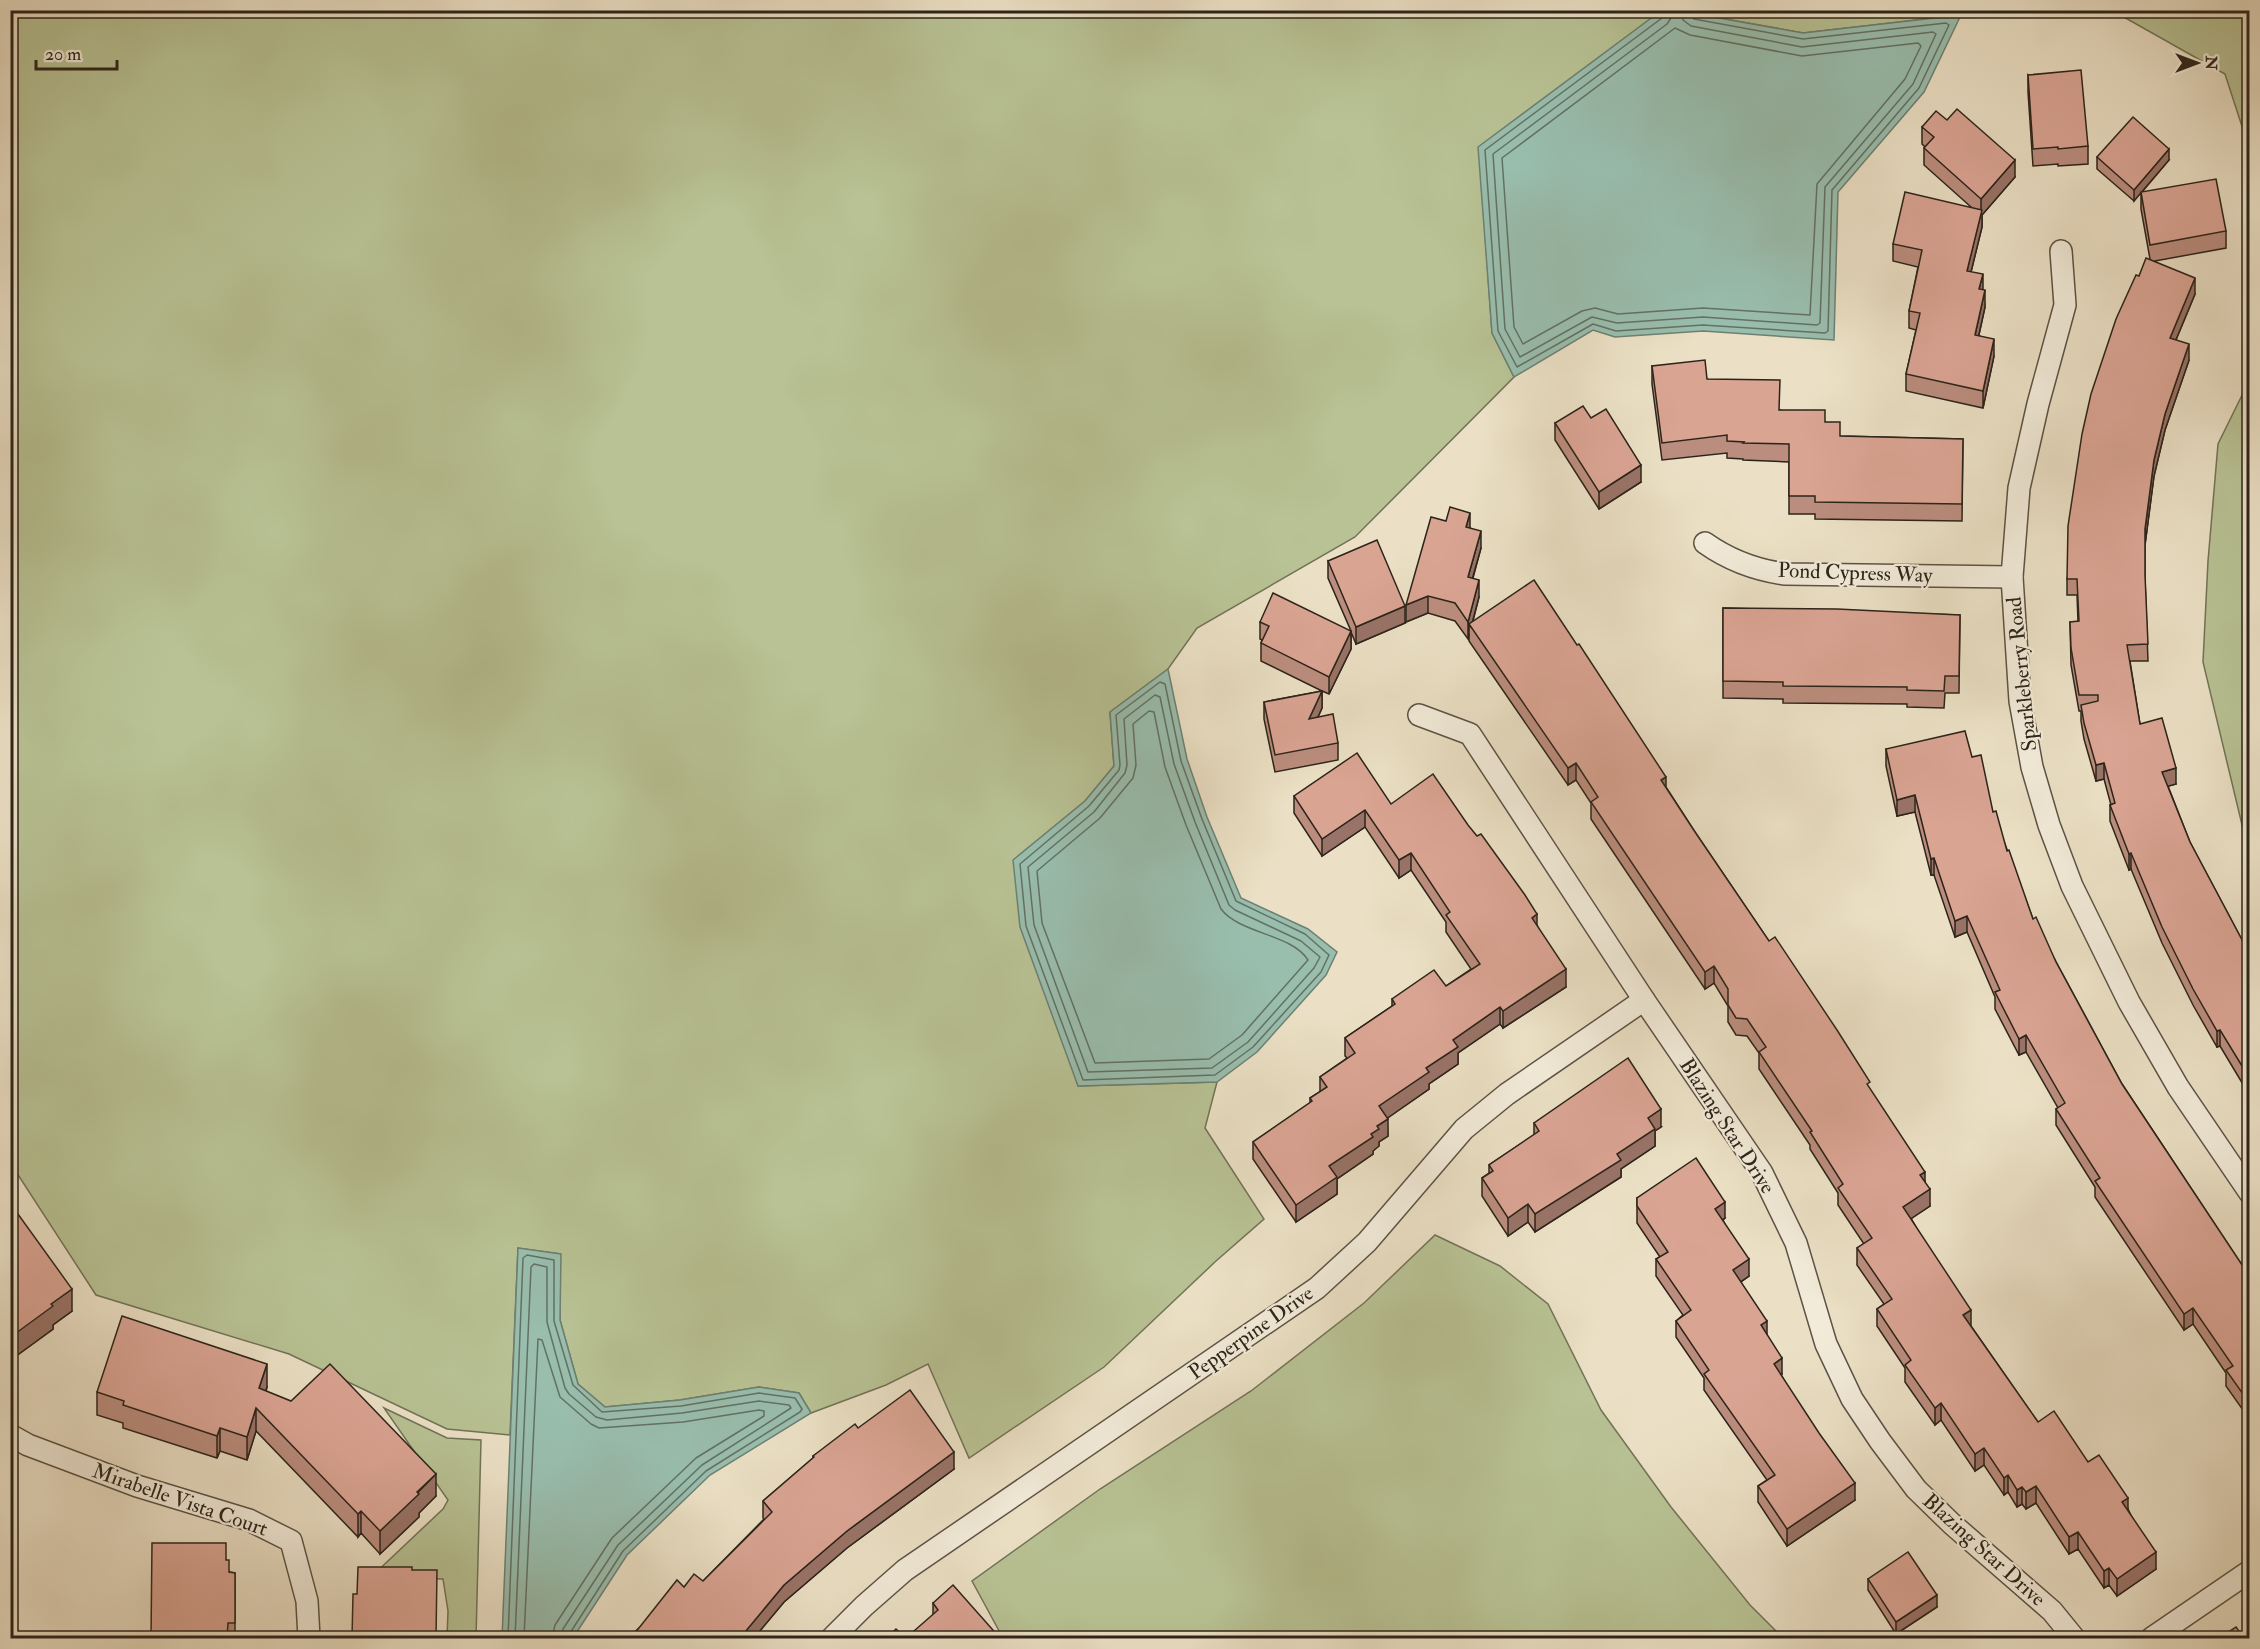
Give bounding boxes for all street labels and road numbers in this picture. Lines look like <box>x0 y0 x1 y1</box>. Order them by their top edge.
street label: Pond Cypress Way <box>1777 557 1934 589</box>
street label: Sparkleberry Road <box>2000 595 2044 753</box>
street label: Blazing Star Drive <box>1673 1053 1781 1199</box>
street label: Pepperpine Drive <box>1183 1280 1319 1386</box>
street label: Mirabelle Vista Court <box>89 1457 271 1543</box>
street label: Blazing Star Drive <box>1917 1488 2051 1613</box>

